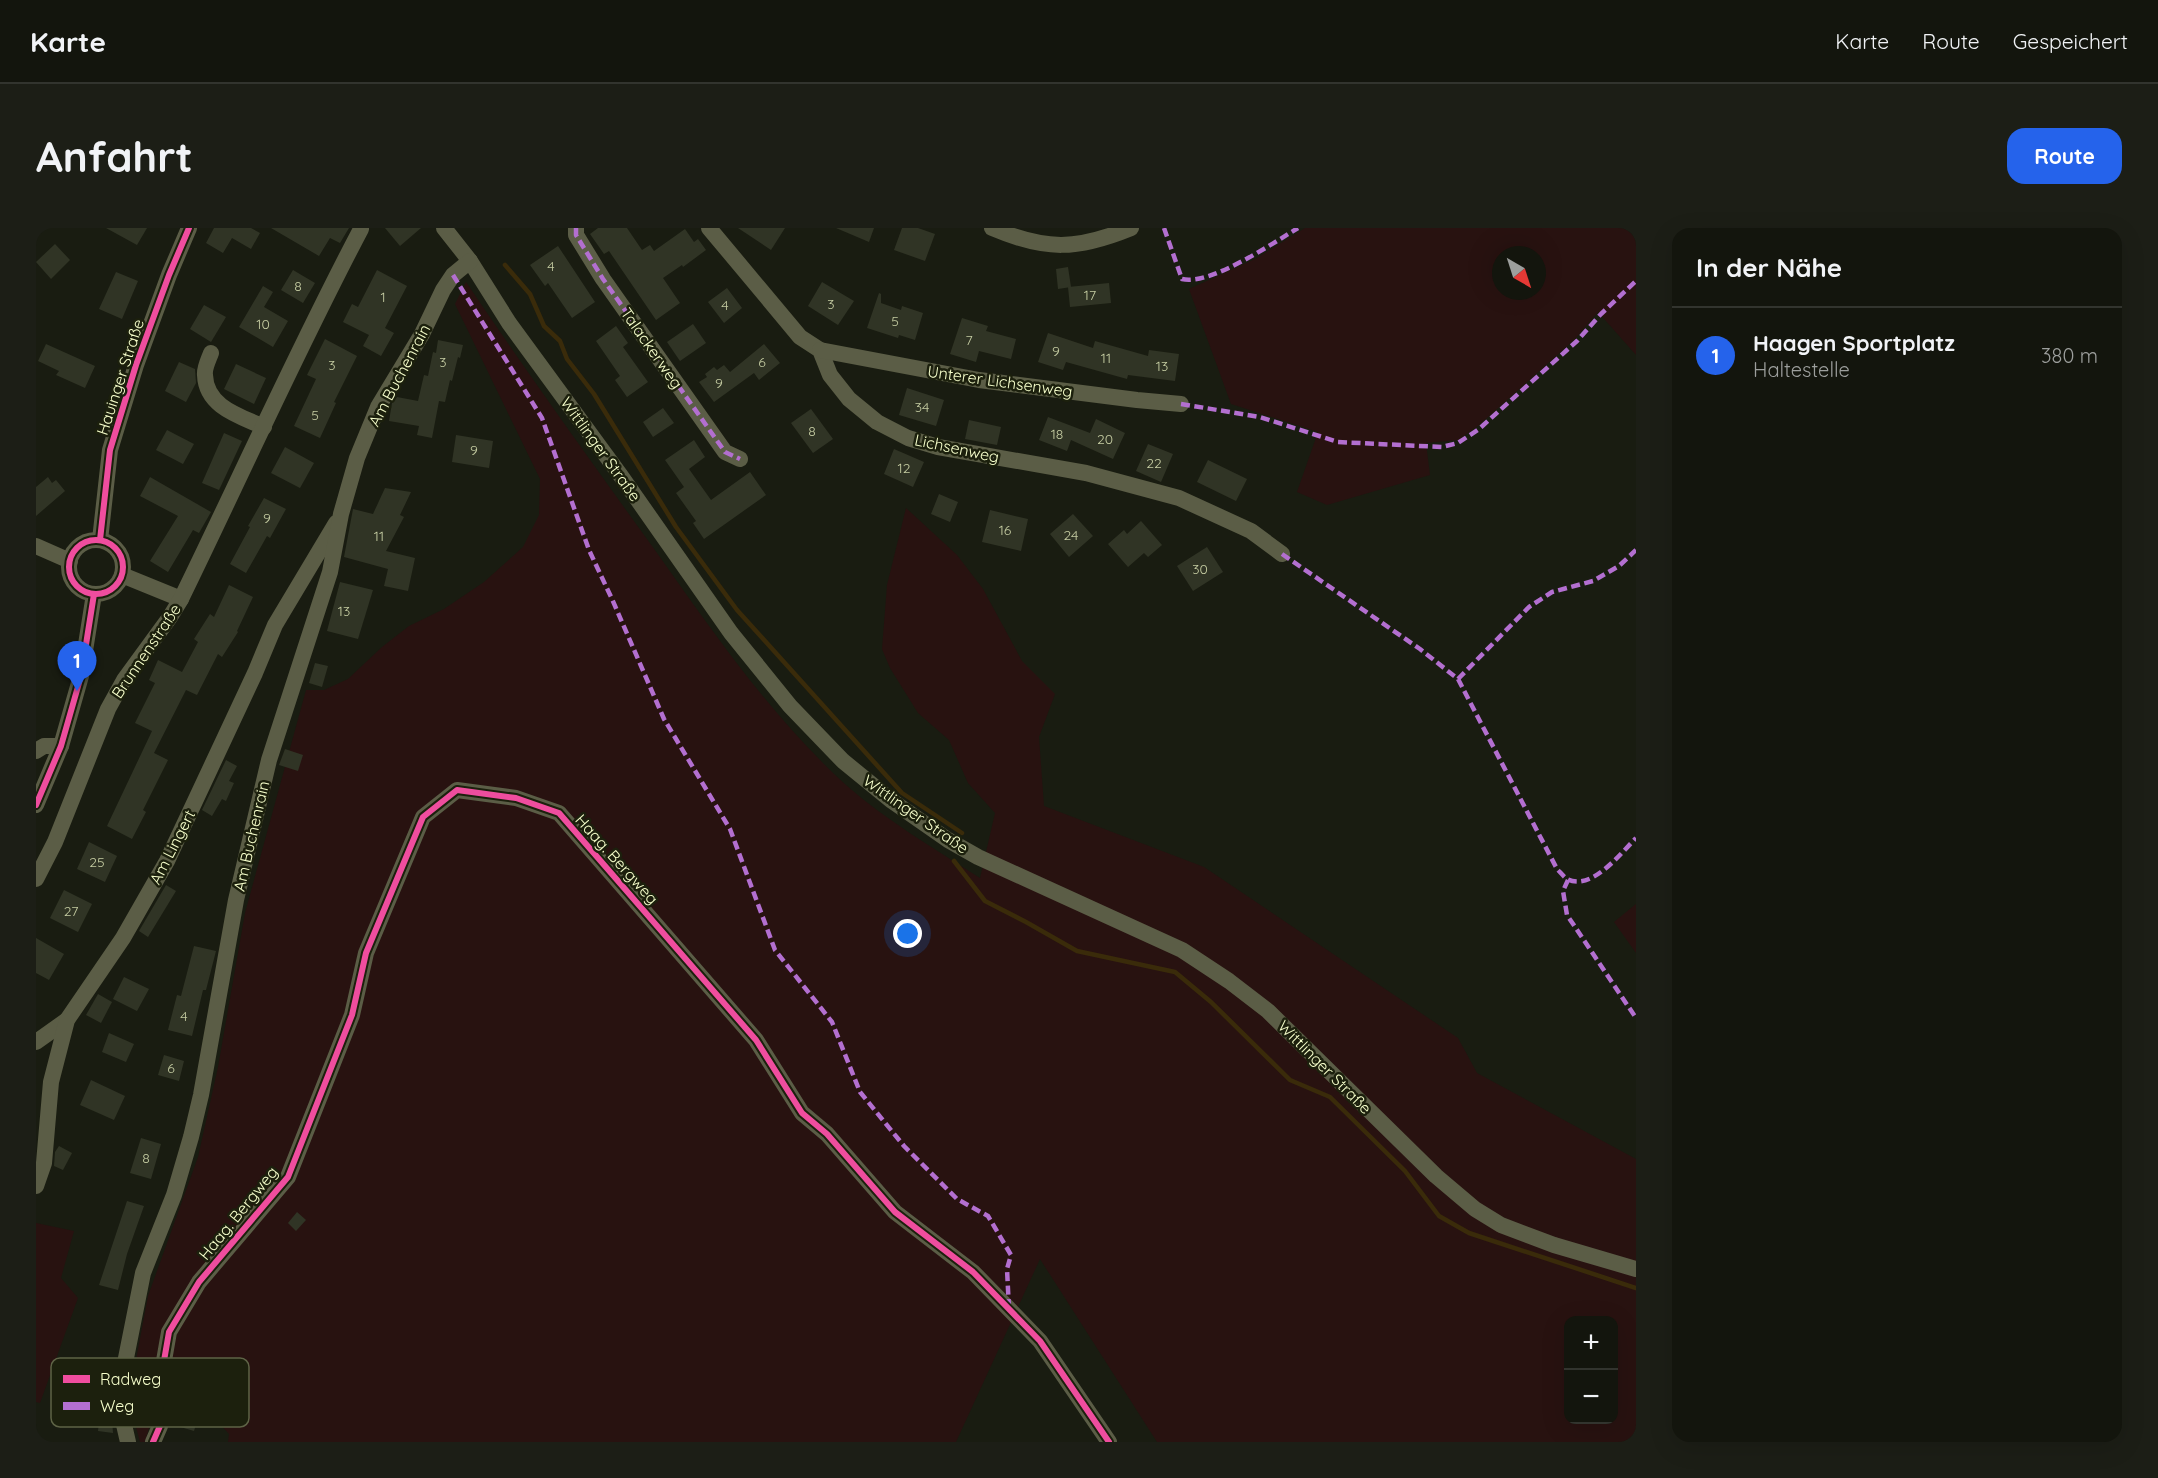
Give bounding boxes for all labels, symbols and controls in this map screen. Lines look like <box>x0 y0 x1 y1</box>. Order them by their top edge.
text: Karte <box>30 24 106 59</box>
text: Karte <box>1835 28 1889 54</box>
text: Route <box>1922 28 1980 54</box>
text: Gespeichert <box>2013 28 2128 54</box>
button: Route <box>2007 128 2122 184</box>
text: Anfahrt <box>36 130 193 183</box>
north arrow <box>1492 246 1546 300</box>
text: In der Nähe <box>1696 251 1842 284</box>
house number: 4 <box>547 257 555 275</box>
house number: 8 <box>294 277 302 295</box>
house number: 17 <box>1084 286 1096 304</box>
house number: 1 <box>380 288 386 306</box>
house number: 3 <box>827 295 835 313</box>
house number: 4 <box>721 296 729 314</box>
street label: Talackerweg <box>617 304 687 392</box>
house number: 5 <box>891 312 899 330</box>
house number: 10 <box>256 315 270 333</box>
street label: Hauinger Straße <box>92 316 148 438</box>
street label: Am Buchenrain <box>364 320 434 430</box>
text: Haagen Sportplatz <box>1753 329 1955 357</box>
house number: 7 <box>965 331 973 349</box>
house number: 9 <box>1052 342 1060 360</box>
text: 1 <box>1712 343 1719 368</box>
text: 380 m <box>2041 343 2098 368</box>
house number: 11 <box>1101 349 1111 367</box>
house number: 3 <box>439 353 447 371</box>
house number: 6 <box>758 353 766 371</box>
house number: 3 <box>328 356 336 374</box>
house number: 13 <box>1156 357 1168 375</box>
text: Haltestelle <box>1753 357 1850 382</box>
street label: Unterer Lichsenweg <box>926 361 1074 401</box>
house number: 9 <box>715 374 723 392</box>
street label: Wittlinger Straße <box>556 393 646 505</box>
house number: 34 <box>915 398 929 416</box>
house number: 5 <box>311 406 319 424</box>
house number: 8 <box>808 422 816 440</box>
house number: 18 <box>1051 425 1063 443</box>
street label: Lichsenweg <box>913 429 1001 467</box>
house number: 20 <box>1097 430 1113 448</box>
house number: 9 <box>470 441 478 459</box>
house number: 22 <box>1146 454 1162 472</box>
house number: 12 <box>898 459 911 477</box>
house number: 9 <box>263 509 271 527</box>
house number: 16 <box>999 521 1012 539</box>
house number: 24 <box>1064 526 1078 544</box>
house number: 11 <box>374 527 384 545</box>
house number: 30 <box>1192 560 1208 578</box>
street label: Brunnenstraße <box>107 600 185 702</box>
house number: 13 <box>338 602 350 620</box>
pin: 1 <box>58 642 96 691</box>
street label: Wittlinger Straße <box>859 770 973 858</box>
street label: Am Buchenrain <box>229 779 273 893</box>
street label: Am Lingert <box>145 806 199 888</box>
street label: Haag. Bergweg <box>571 810 663 908</box>
house number: 25 <box>89 853 105 871</box>
house number: 27 <box>64 902 78 920</box>
your location <box>893 919 922 948</box>
house number: 4 <box>180 1007 188 1025</box>
street label: Wittlinger Straße <box>1274 1016 1376 1118</box>
house number: 6 <box>167 1059 175 1077</box>
house number: 8 <box>142 1149 150 1167</box>
street label: Haag. Bergweg <box>194 1162 282 1264</box>
map controls <box>1564 1316 1618 1424</box>
button: + <box>1564 1316 1618 1370</box>
legend <box>51 1358 249 1427</box>
text: Radweg <box>100 1369 161 1389</box>
button: − <box>1564 1370 1618 1424</box>
text: Weg <box>100 1396 134 1416</box>

